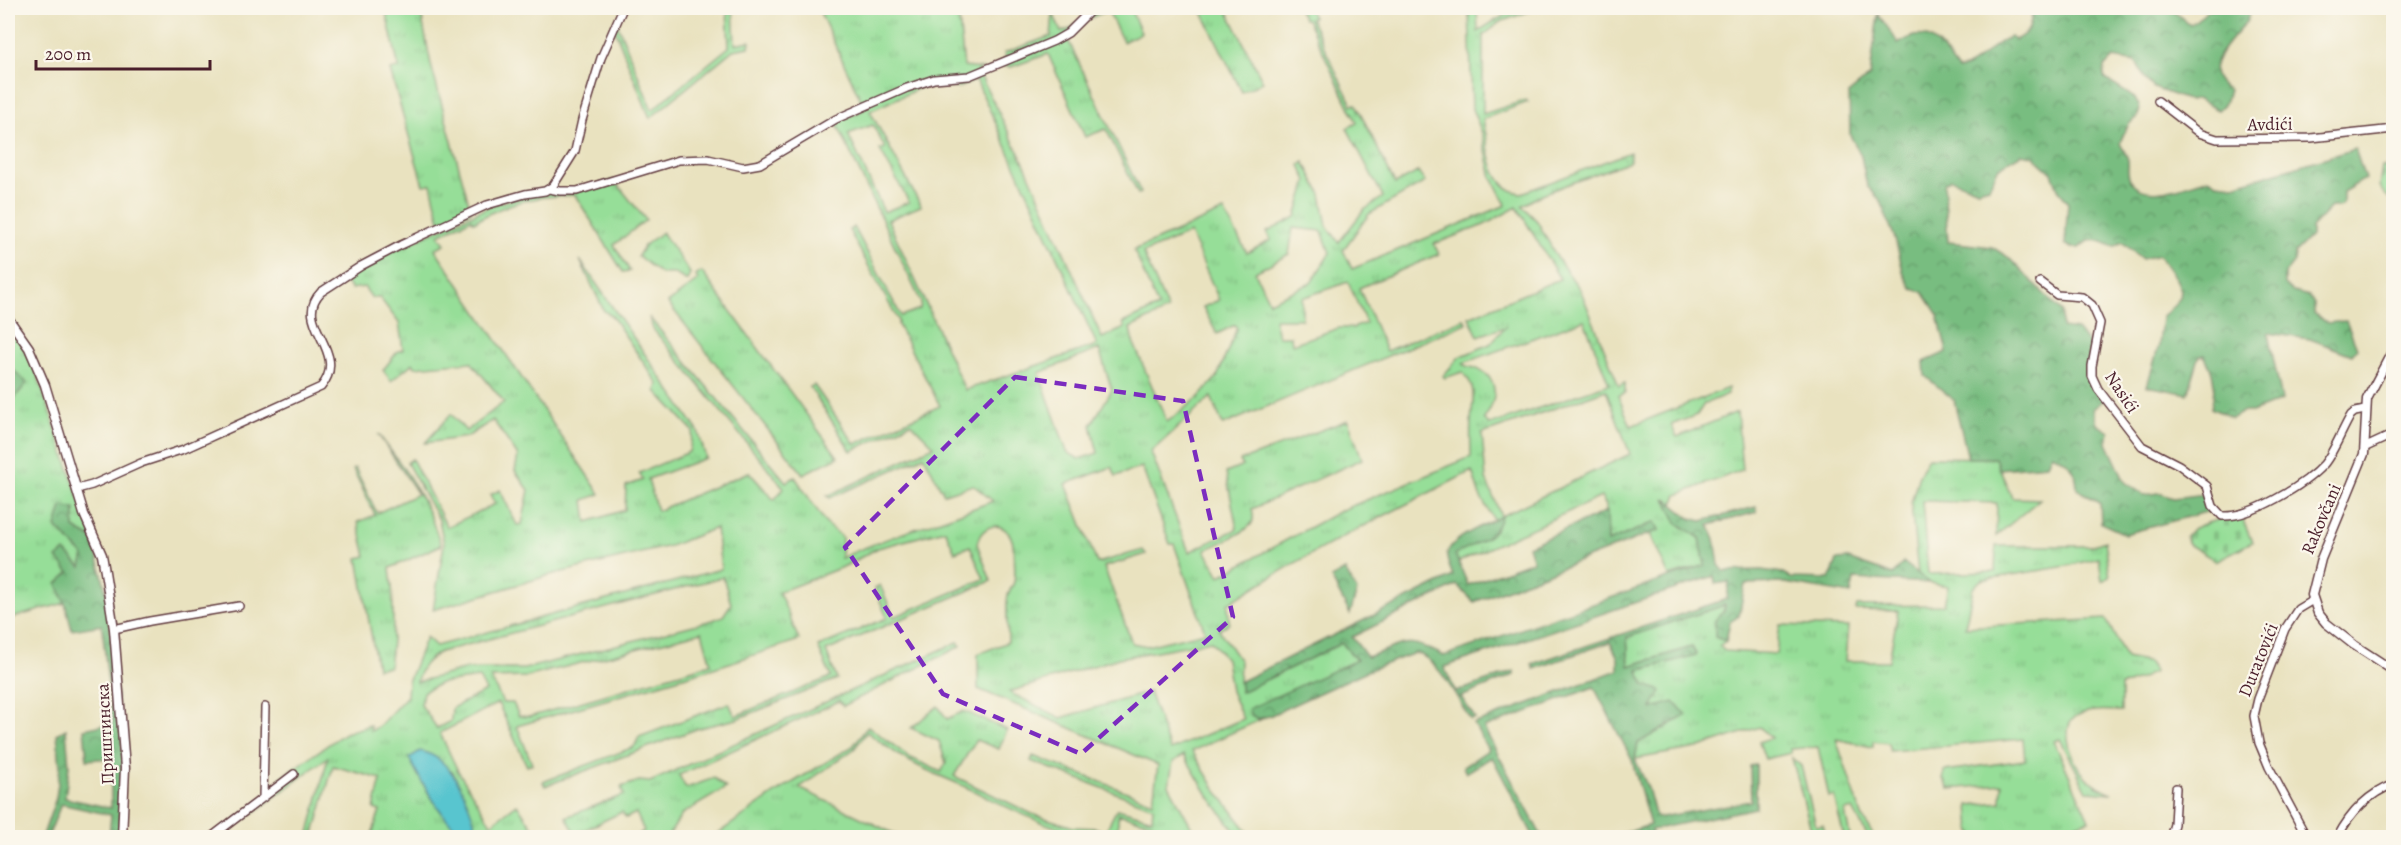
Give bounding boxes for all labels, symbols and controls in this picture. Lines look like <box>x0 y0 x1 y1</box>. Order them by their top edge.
scale bar <box>36 33 210 71</box>
text: 200 m <box>45 42 91 66</box>
street label: Avdići <box>2246 112 2293 136</box>
street label: Nasići <box>2099 366 2145 418</box>
street label: Rakovčani <box>2295 480 2347 558</box>
street label: Duratovići <box>2232 619 2284 701</box>
street label: Приштинска <box>90 682 120 785</box>

